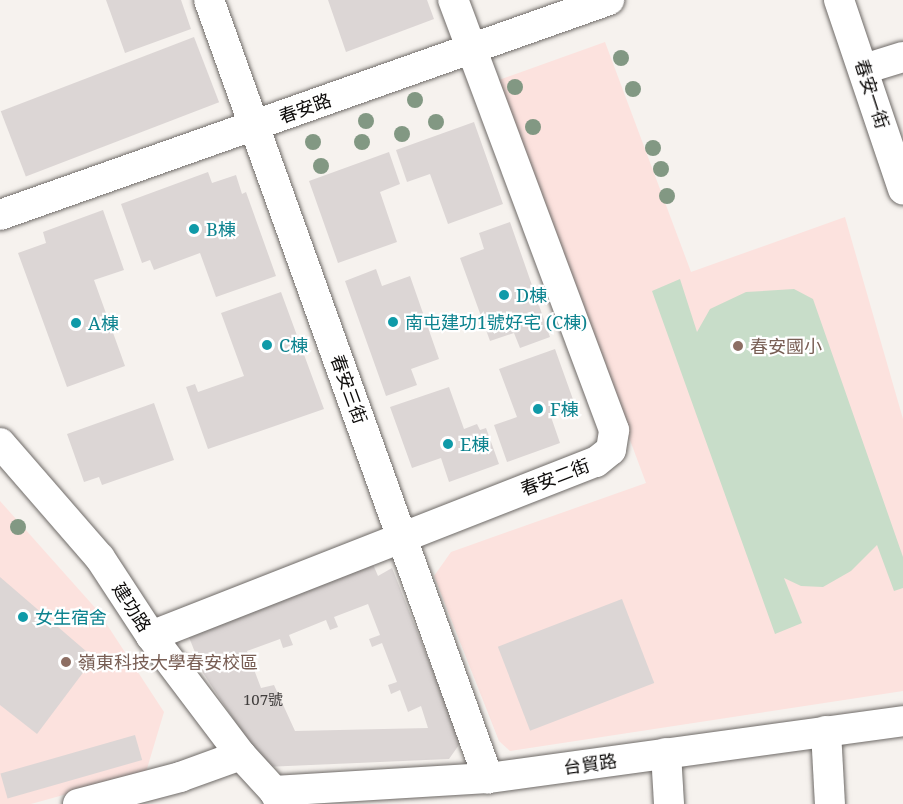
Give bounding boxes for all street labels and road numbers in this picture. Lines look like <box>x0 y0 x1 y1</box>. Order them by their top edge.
street label: 春安一街 <box>851 56 893 132</box>
street label: 春安路 <box>276 89 334 127</box>
street label: 春安三街 <box>327 351 371 427</box>
street label: 春安二街 <box>518 454 592 500</box>
street label: 建功路 <box>108 578 156 636</box>
street label: 台貿路 <box>562 750 618 778</box>

